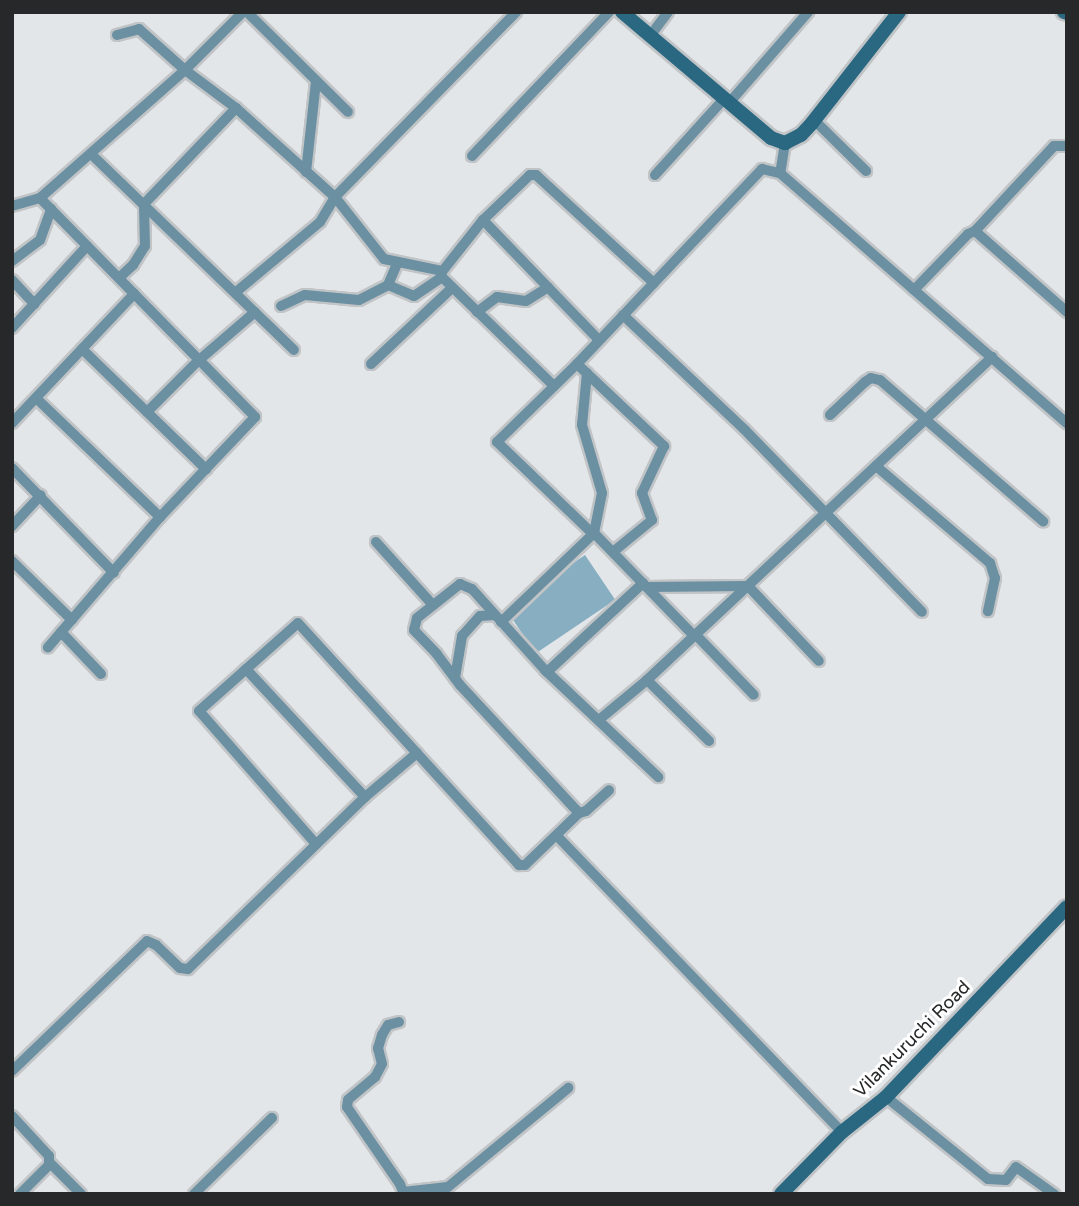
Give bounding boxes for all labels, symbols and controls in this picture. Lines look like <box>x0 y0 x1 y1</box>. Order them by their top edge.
street label: Vilankuruchi Road <box>849 976 975 1102</box>

